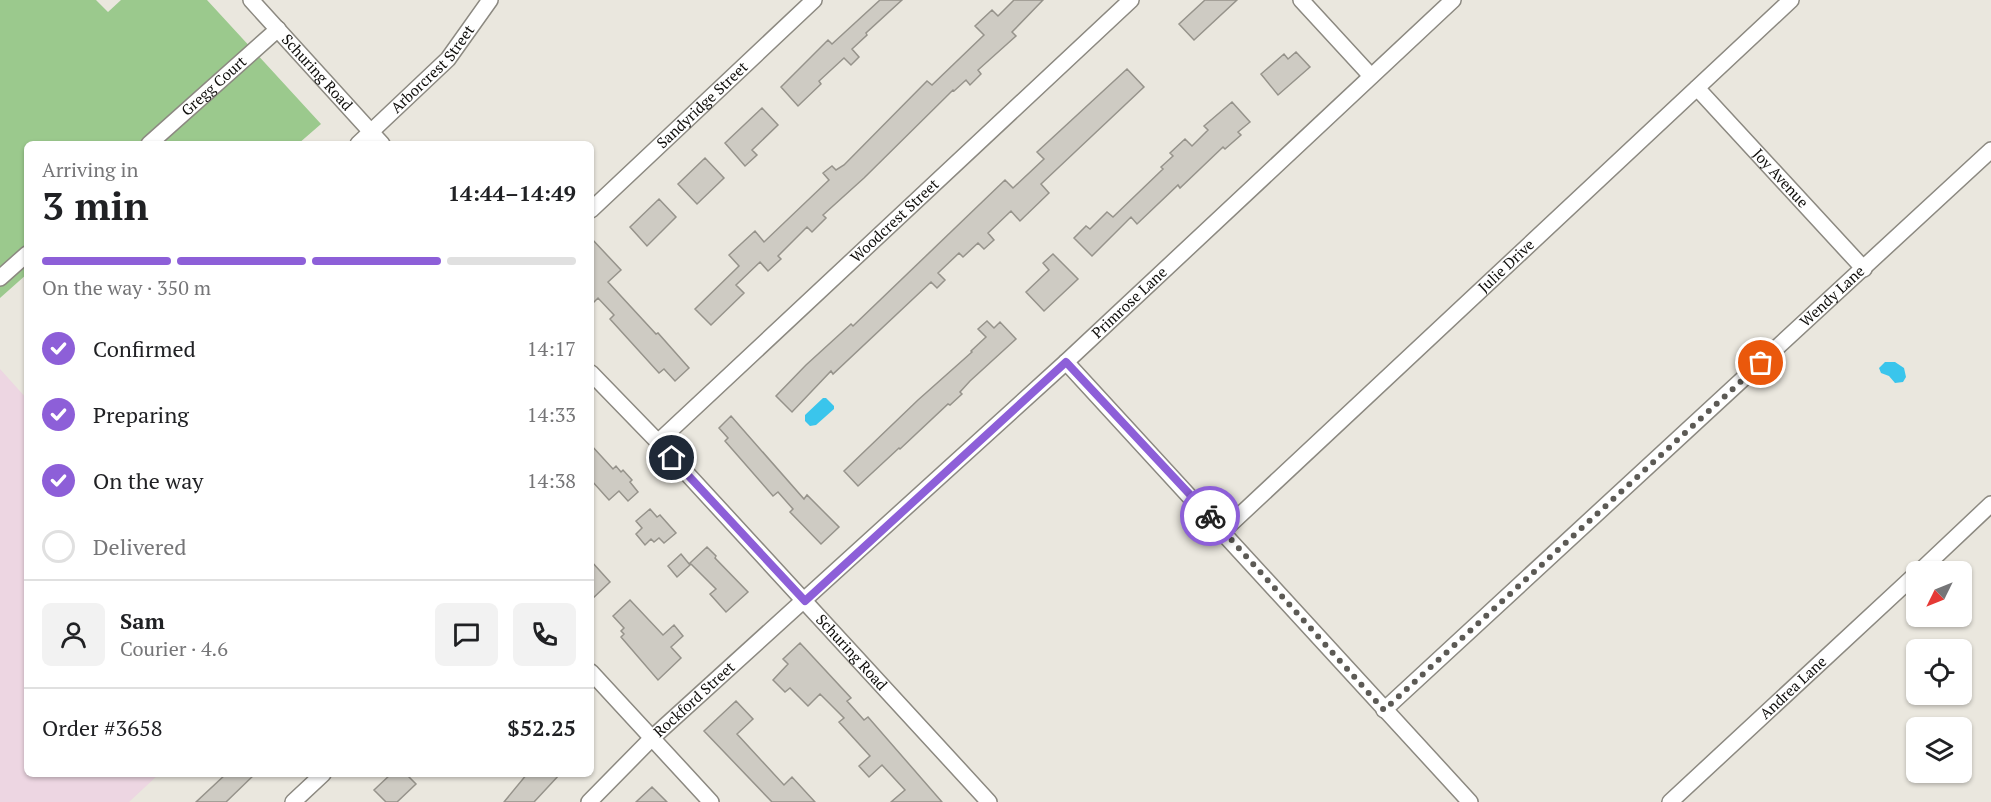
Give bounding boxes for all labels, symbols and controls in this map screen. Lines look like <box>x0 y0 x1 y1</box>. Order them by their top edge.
street label: Arborcrest Street <box>386 20 478 117</box>
street label: Schuring Road <box>278 29 358 114</box>
street label: Gregg Court <box>177 51 250 120</box>
street label: Sandyridge Street <box>652 56 752 152</box>
street label: Joy Avenue <box>1749 144 1813 211</box>
text: Arriving in <box>42 156 138 183</box>
street label: Woodcrest Street <box>846 174 943 266</box>
text: 14:44–14:49 <box>448 178 576 207</box>
text: 3 min <box>42 179 149 231</box>
street label: Julie Drive <box>1473 234 1538 296</box>
street label: Wendy Lane <box>1795 261 1868 331</box>
street label: Primrose Lane <box>1087 262 1171 342</box>
text: On the way · 350 m <box>42 274 211 301</box>
icon: check <box>42 332 75 365</box>
text: Confirmed <box>93 334 196 363</box>
text: 14:17 <box>527 335 576 362</box>
pin <box>1735 337 1786 388</box>
icon: bag <box>1744 346 1777 379</box>
icon: check <box>42 398 75 431</box>
text: Preparing <box>93 400 189 429</box>
text: 14:33 <box>527 401 576 428</box>
pin <box>646 432 697 483</box>
icon: home <box>655 441 688 474</box>
icon: check <box>42 464 75 497</box>
text: On the way <box>93 466 203 495</box>
text: 14:38 <box>527 467 576 494</box>
courier <box>1180 486 1240 546</box>
icon: bike <box>1194 500 1227 533</box>
text: Delivered <box>93 532 186 561</box>
north arrow <box>1906 561 1972 627</box>
map controls <box>1906 561 1972 783</box>
button: person <box>42 603 105 666</box>
button: chat <box>435 603 498 666</box>
button: phone <box>513 603 576 666</box>
text: Sam <box>120 606 165 635</box>
street label: Schuring Road <box>812 609 892 694</box>
text: Courier · 4.6 <box>120 635 228 662</box>
button: locate <box>1906 639 1972 705</box>
street label: Andrea Lane <box>1755 651 1830 723</box>
street label: Rockford Street <box>649 656 739 741</box>
text: Order #3658 <box>42 713 162 742</box>
text: $52.25 <box>507 713 576 742</box>
button: layers <box>1906 717 1972 783</box>

